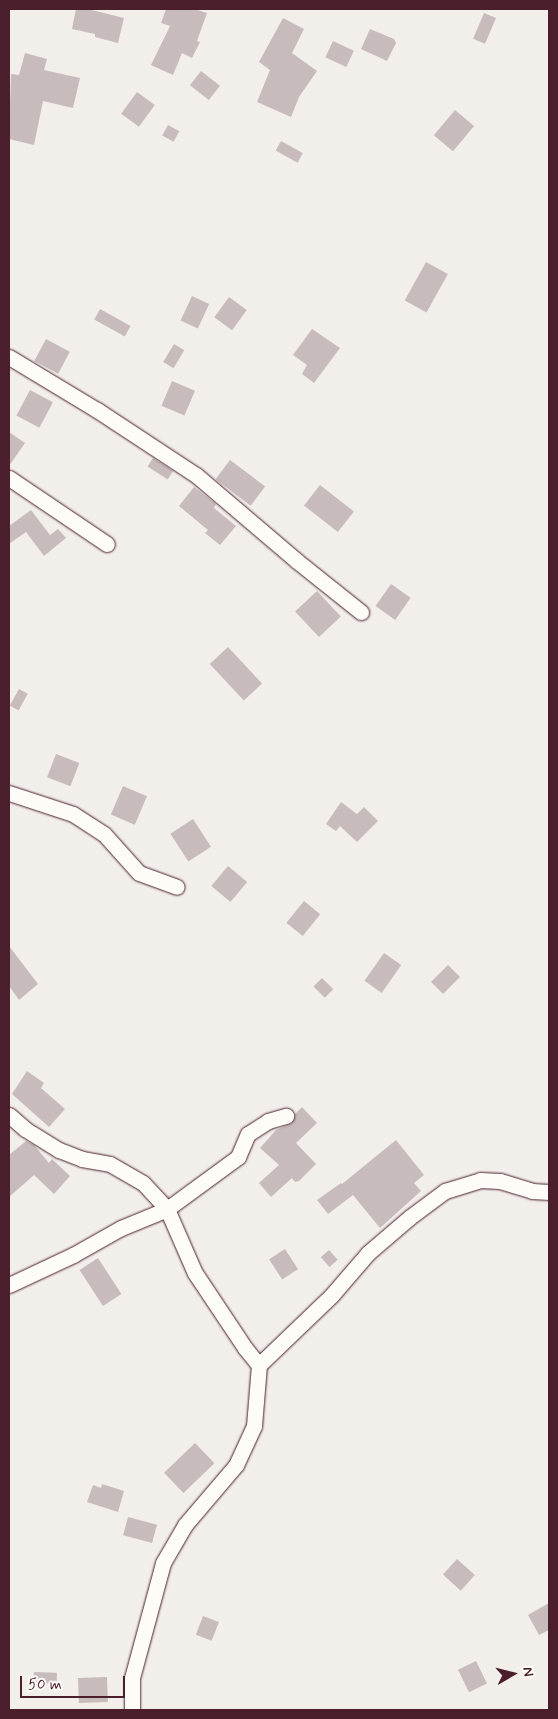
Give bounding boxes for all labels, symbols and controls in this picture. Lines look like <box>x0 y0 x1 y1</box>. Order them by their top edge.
north arrow <box>488 1649 538 1699</box>
scale bar <box>22 1666 128 1698</box>
text: N <box>518 1666 537 1678</box>
text: 50 m <box>28 1675 62 1695</box>

